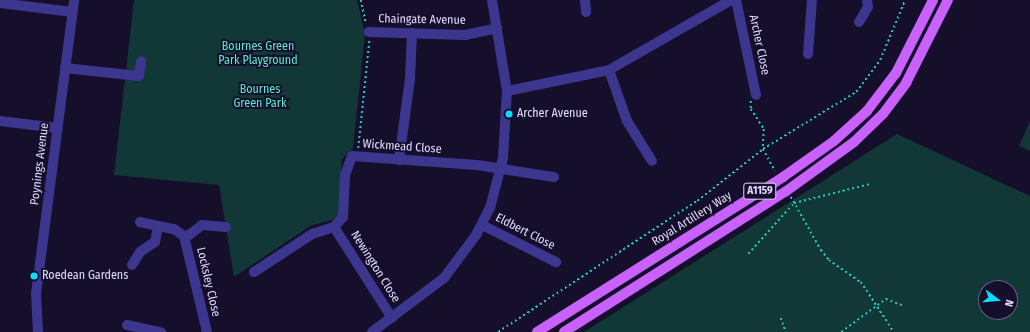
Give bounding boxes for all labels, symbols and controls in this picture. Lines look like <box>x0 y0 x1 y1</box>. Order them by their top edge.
street label: Chaingate Avenue <box>378 12 466 28</box>
street label: Archer Close <box>746 14 772 76</box>
park label: Bournes Green Park Playground <box>218 40 298 68</box>
park label: Bournes Green Park <box>233 83 287 111</box>
place label: Archer Avenue <box>517 107 588 121</box>
marker: Archer Avenue <box>504 109 514 119</box>
street label: Poynings Avenue <box>28 122 52 206</box>
street label: Wickmead Close <box>362 137 442 157</box>
road number: A1159 <box>743 182 777 200</box>
street label: Royal Artillery Way <box>649 189 735 249</box>
street label: Eldbert Close <box>493 211 557 253</box>
street label: Newington Close <box>347 229 403 305</box>
street label: Locksley Close <box>193 246 223 318</box>
place label: Roedean Gardens <box>42 269 128 283</box>
marker: Roedean Gardens <box>29 271 39 281</box>
north arrow <box>978 280 1018 320</box>
text: N <box>1002 298 1016 308</box>

